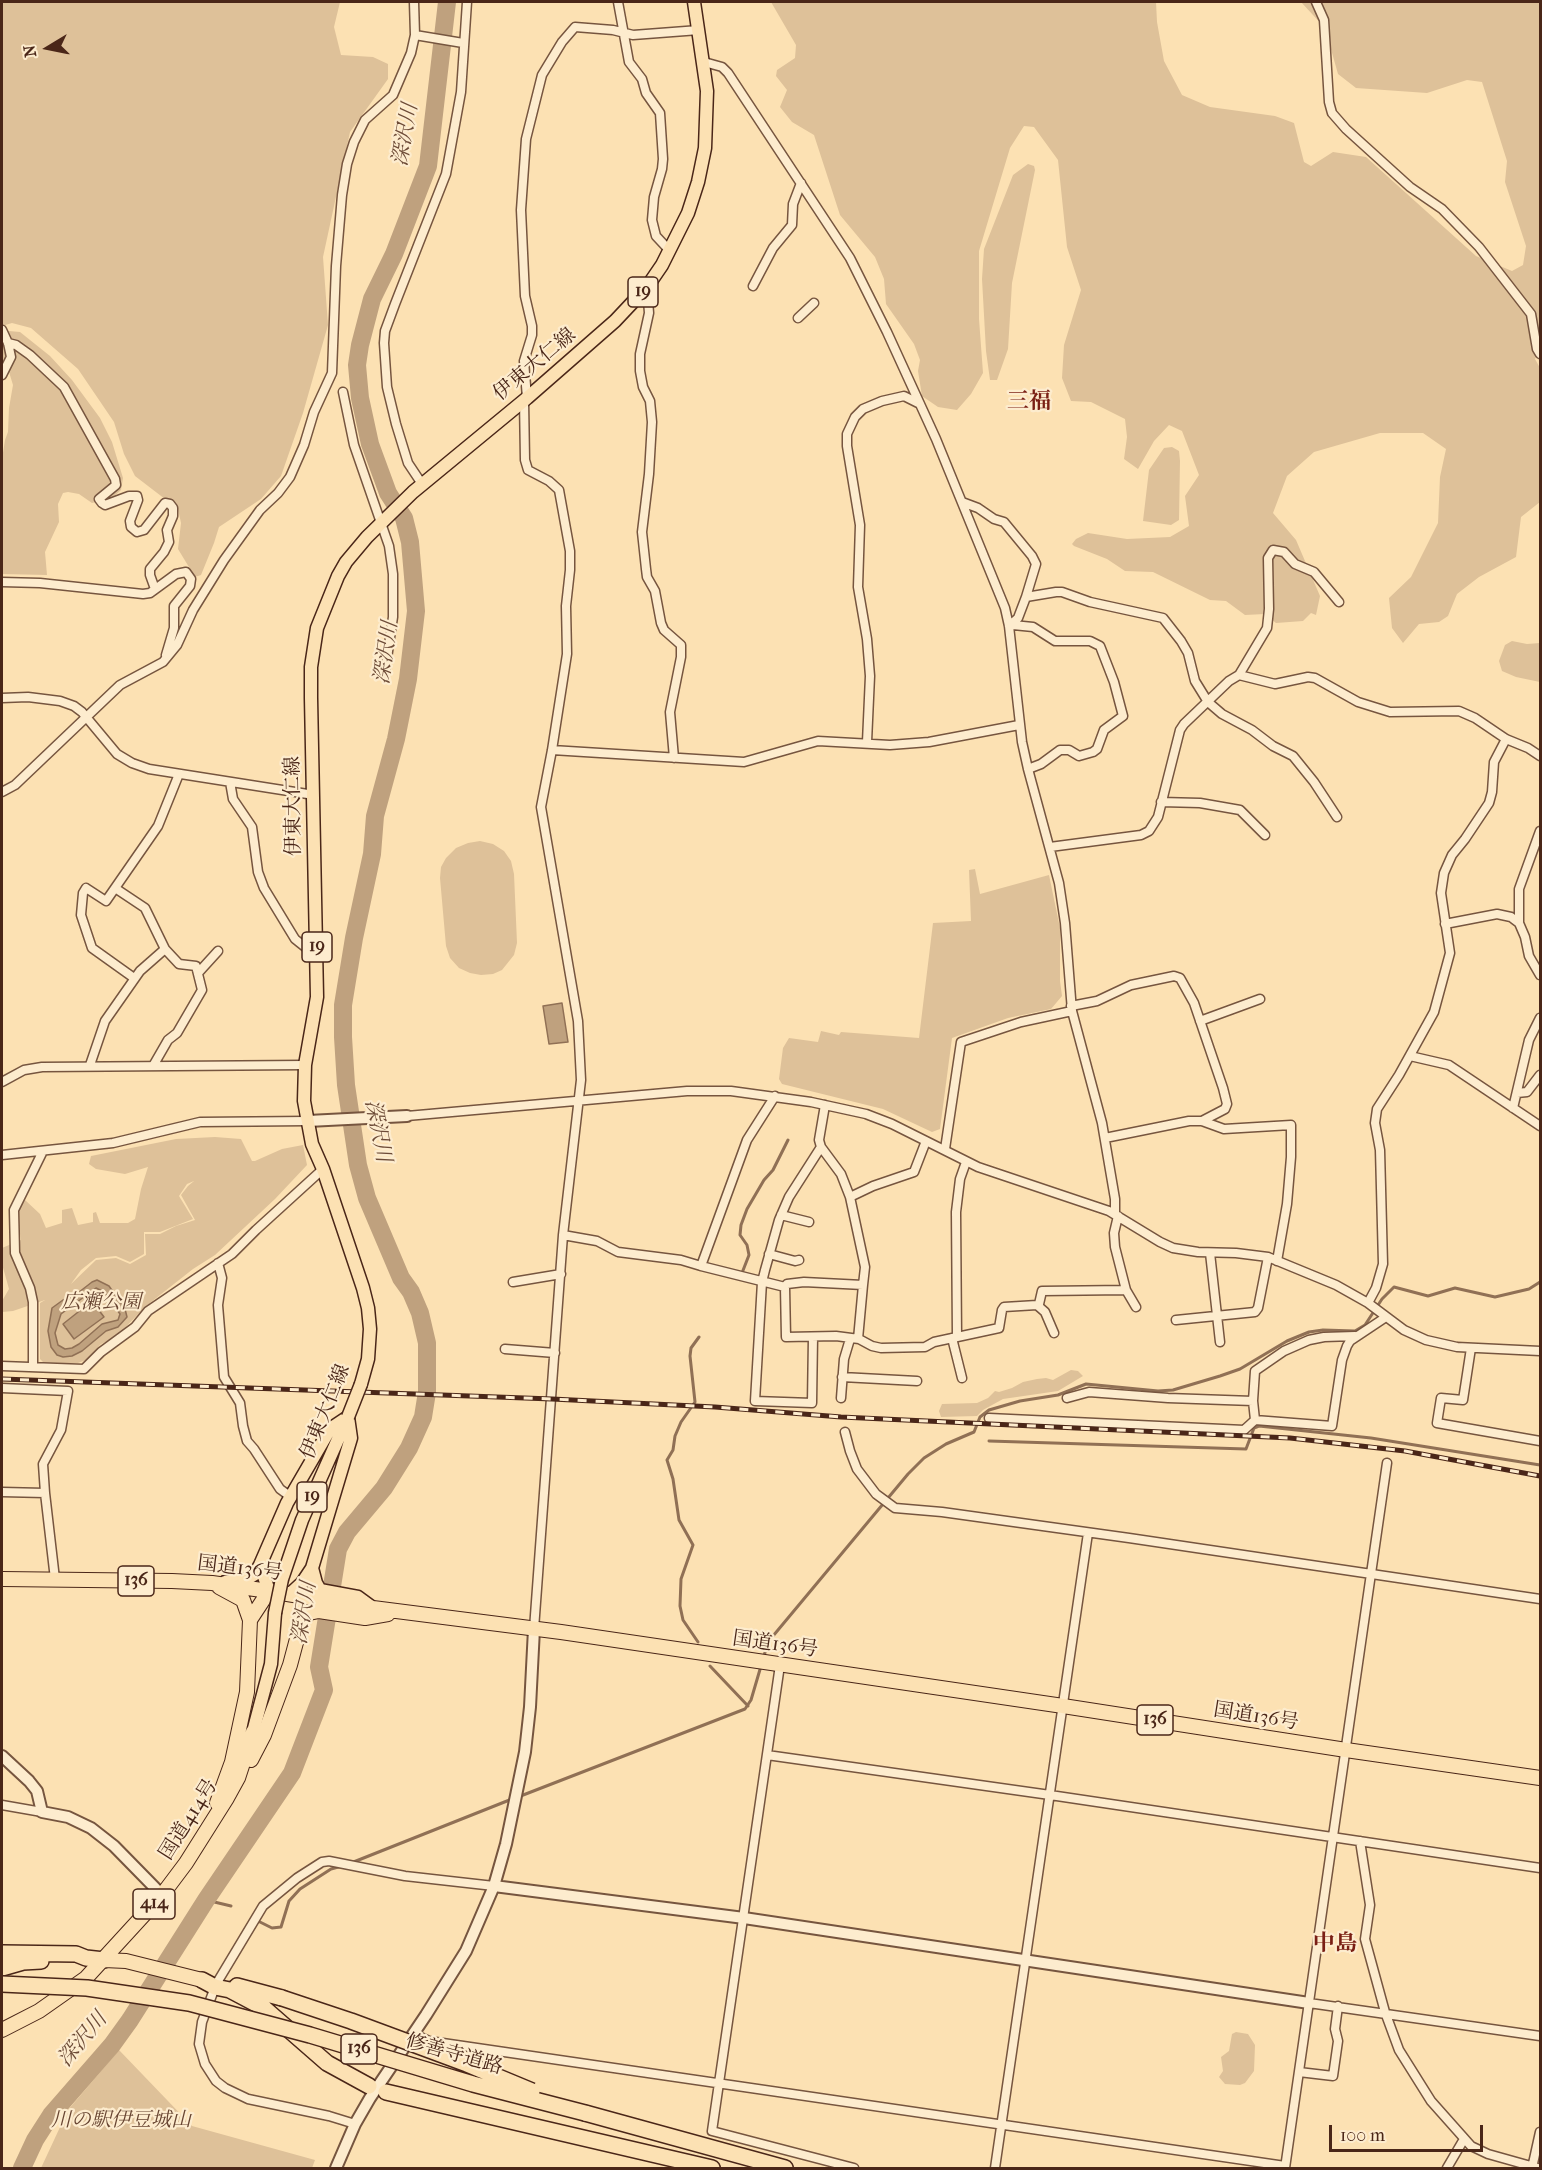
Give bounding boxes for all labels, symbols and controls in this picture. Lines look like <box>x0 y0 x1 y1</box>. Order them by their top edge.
north arrow <box>18 18 78 78</box>
text: N <box>19 44 40 59</box>
water label: 深沢川 <box>388 102 424 168</box>
road number: 19 <box>628 277 658 307</box>
street label: 伊東大仁線 <box>489 324 581 406</box>
district label: 三福 <box>1007 390 1051 416</box>
water label: 深沢川 <box>370 620 404 686</box>
street label: 伊東大仁線 <box>281 756 307 856</box>
road number: 19 <box>302 932 332 962</box>
water label: 深沢川 <box>359 1098 395 1164</box>
park label: 広瀬公園 <box>61 1291 141 1315</box>
street label: 伊東大仁線 <box>296 1361 356 1463</box>
road number: 19 <box>297 1482 327 1512</box>
street label: 国道136号 <box>196 1552 284 1586</box>
road number: 136 <box>118 1566 154 1596</box>
water label: 深沢川 <box>288 1580 322 1646</box>
street label: 国道136号 <box>731 1627 819 1663</box>
street label: 国道136号 <box>1212 1698 1300 1736</box>
road number: 136 <box>1137 1705 1173 1735</box>
street label: 国道414号 <box>155 1775 223 1865</box>
road number: 414 <box>133 1889 175 1919</box>
district label: 中島 <box>1313 1932 1357 1958</box>
water label: 深沢川 <box>53 2008 113 2072</box>
street label: 修善寺道路 <box>403 2030 505 2080</box>
road number: 136 <box>341 2034 377 2064</box>
park label: 川の駅伊豆城山 <box>51 2109 191 2133</box>
scale bar <box>1332 2113 1486 2151</box>
text: 100 m <box>1340 2125 1385 2146</box>

